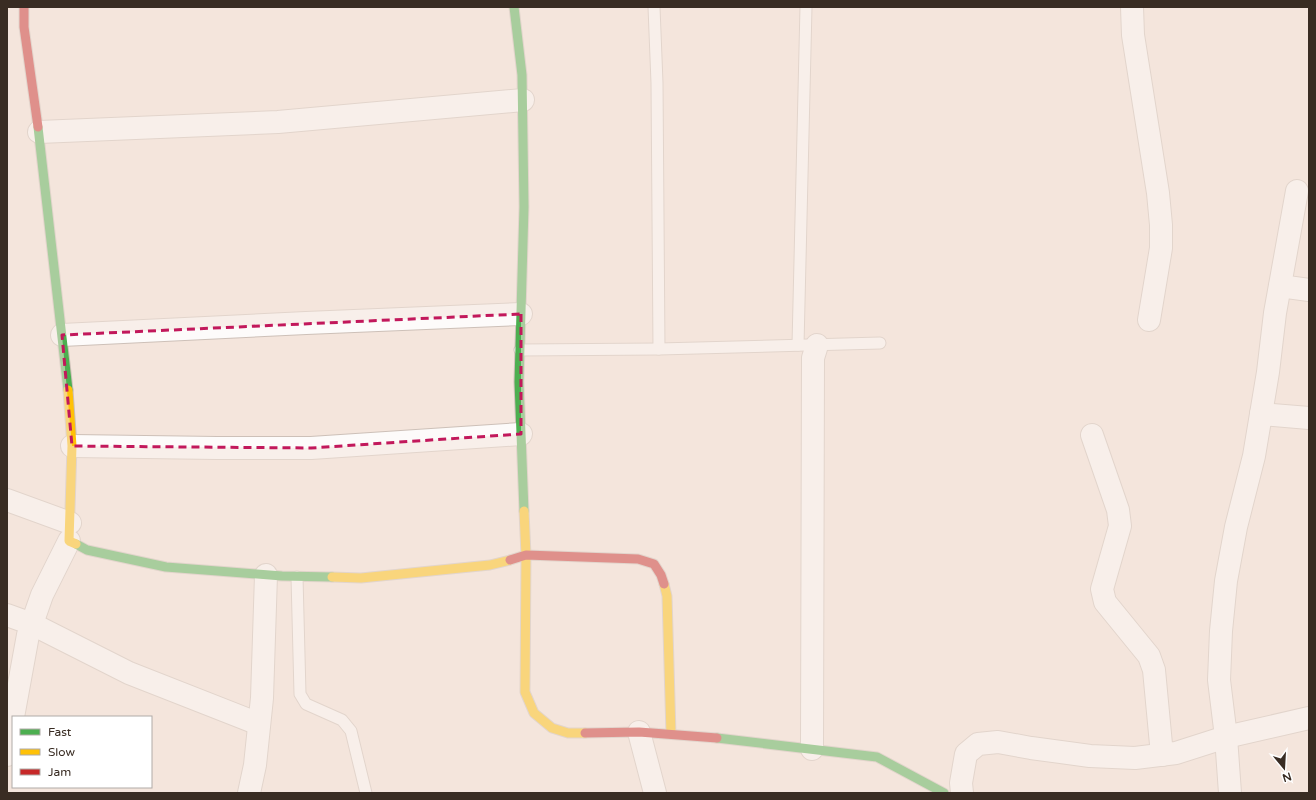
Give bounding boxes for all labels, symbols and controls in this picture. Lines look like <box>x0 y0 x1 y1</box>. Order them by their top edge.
legend <box>12 716 152 788</box>
text: Fast <box>48 725 72 739</box>
text: Slow <box>48 745 75 759</box>
north arrow <box>1264 748 1304 788</box>
text: Jam <box>48 765 71 779</box>
text: N <box>1281 769 1293 785</box>

